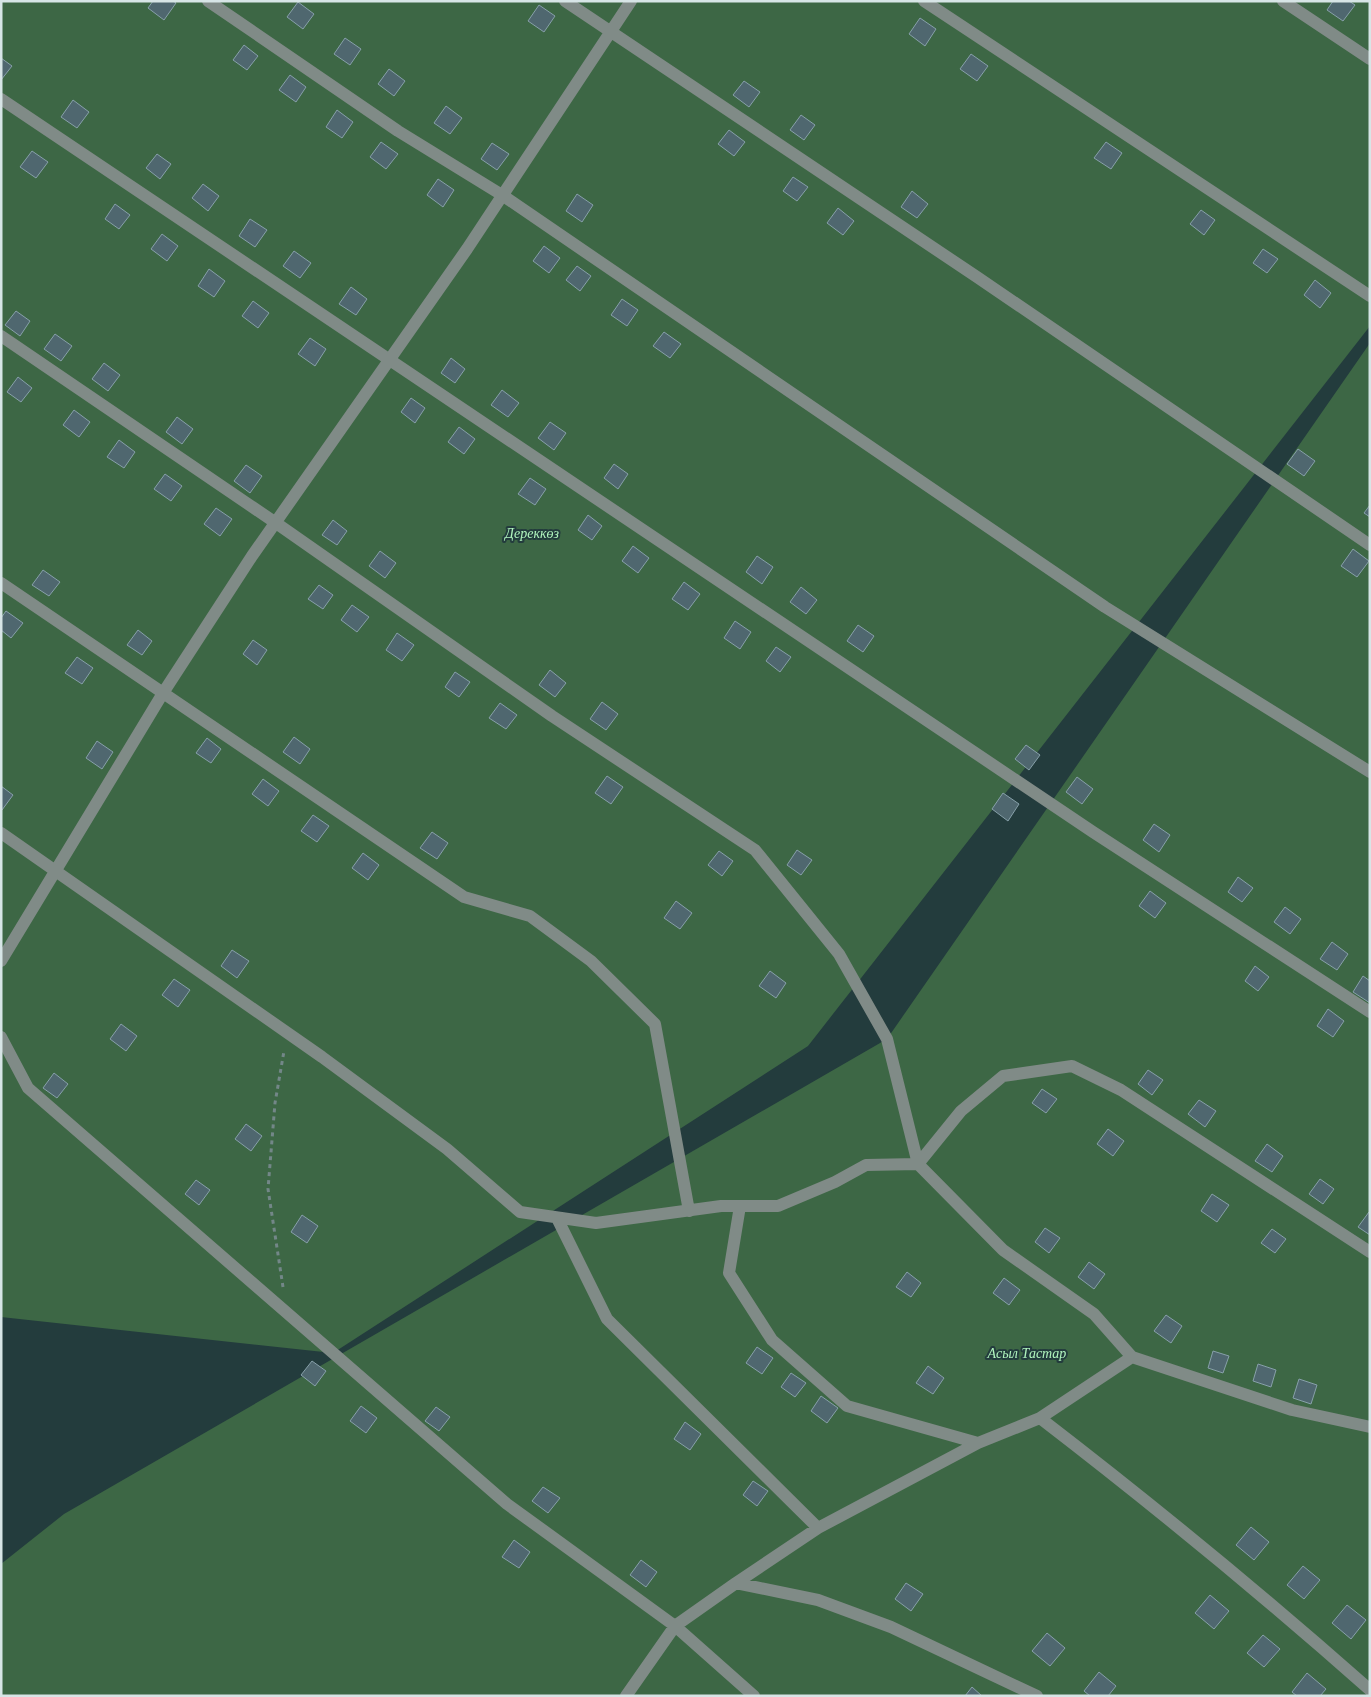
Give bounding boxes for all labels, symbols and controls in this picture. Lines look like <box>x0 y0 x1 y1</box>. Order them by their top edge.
park label: Дереккөз <box>503 524 559 542</box>
park label: Асыл Тастар <box>987 1344 1066 1362</box>

